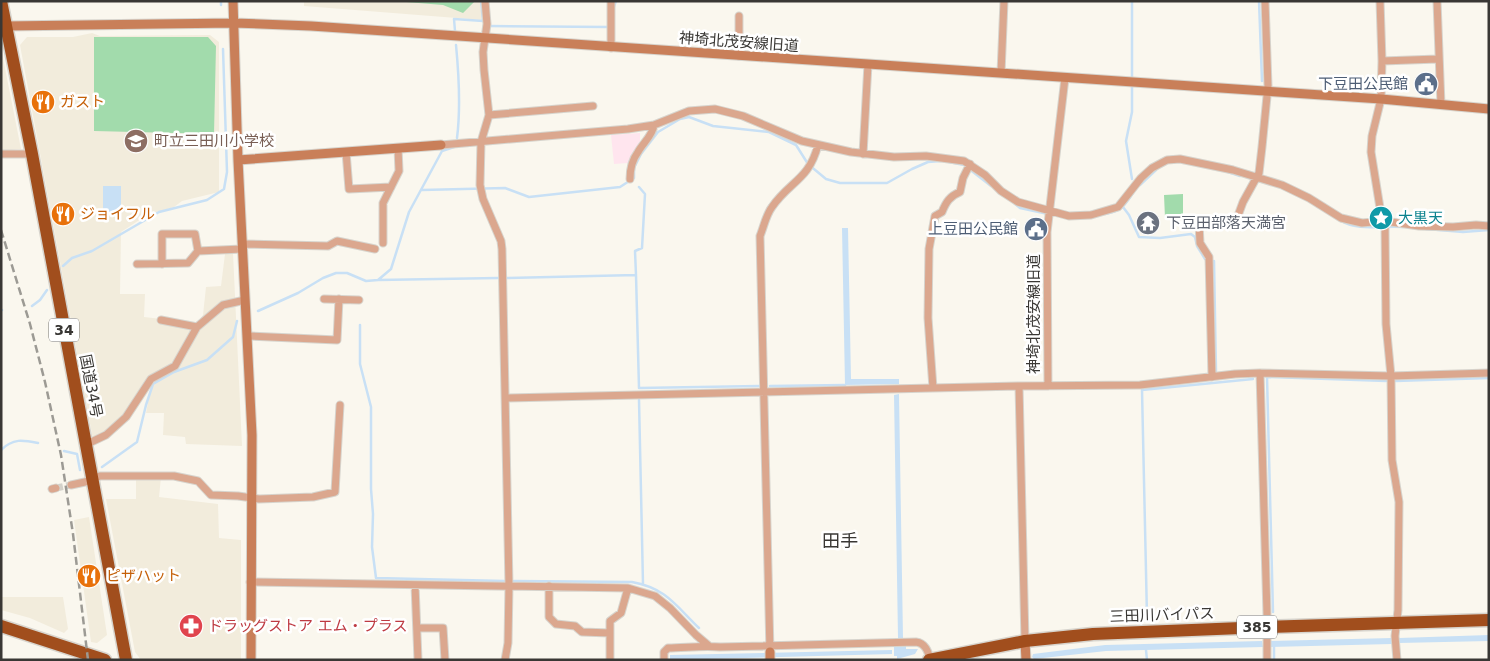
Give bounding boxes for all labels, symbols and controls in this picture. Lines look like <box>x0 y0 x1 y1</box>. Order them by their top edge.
street label: 神埼北茂安線旧道 <box>679 29 799 55</box>
public building icon: 下豆田公民館 <box>1413 71 1439 97</box>
place label: 下豆田公民館 <box>1318 75 1408 93</box>
restaurant icon: ガスト <box>30 89 56 115</box>
place label: ガスト <box>60 93 105 111</box>
school or university icon: 町立三田川小学校 <box>123 128 149 154</box>
place label: 町立三田川小学校 <box>154 132 274 150</box>
restaurant icon: ジョイフル <box>50 201 76 227</box>
place label: ジョイフル <box>80 205 155 223</box>
place icon: 大黒天 <box>1368 205 1394 231</box>
place label: 大黒天 <box>1398 209 1443 227</box>
temple icon: 下豆田部落天満宮 <box>1135 210 1161 236</box>
place label: 下豆田部落天満宮 <box>1166 214 1286 232</box>
public building icon: 上豆田公民館 <box>1023 216 1049 242</box>
place label: 上豆田公民館 <box>928 220 1018 238</box>
street label: 神埼北茂安線旧道 <box>1025 254 1043 374</box>
road number: 34 <box>49 318 79 342</box>
street label: 国道34号 <box>76 353 106 419</box>
district label: 田手 <box>822 530 858 551</box>
restaurant icon: ピザハット <box>76 563 102 589</box>
place label: ピザハット <box>106 567 181 585</box>
street label: 三田川バイパス <box>1109 604 1215 626</box>
pharmacy icon: ドラッグストア エム・プラス <box>178 613 204 639</box>
road number: 385 <box>1237 616 1277 638</box>
place label: ドラッグストア エム・プラス <box>208 617 407 635</box>

